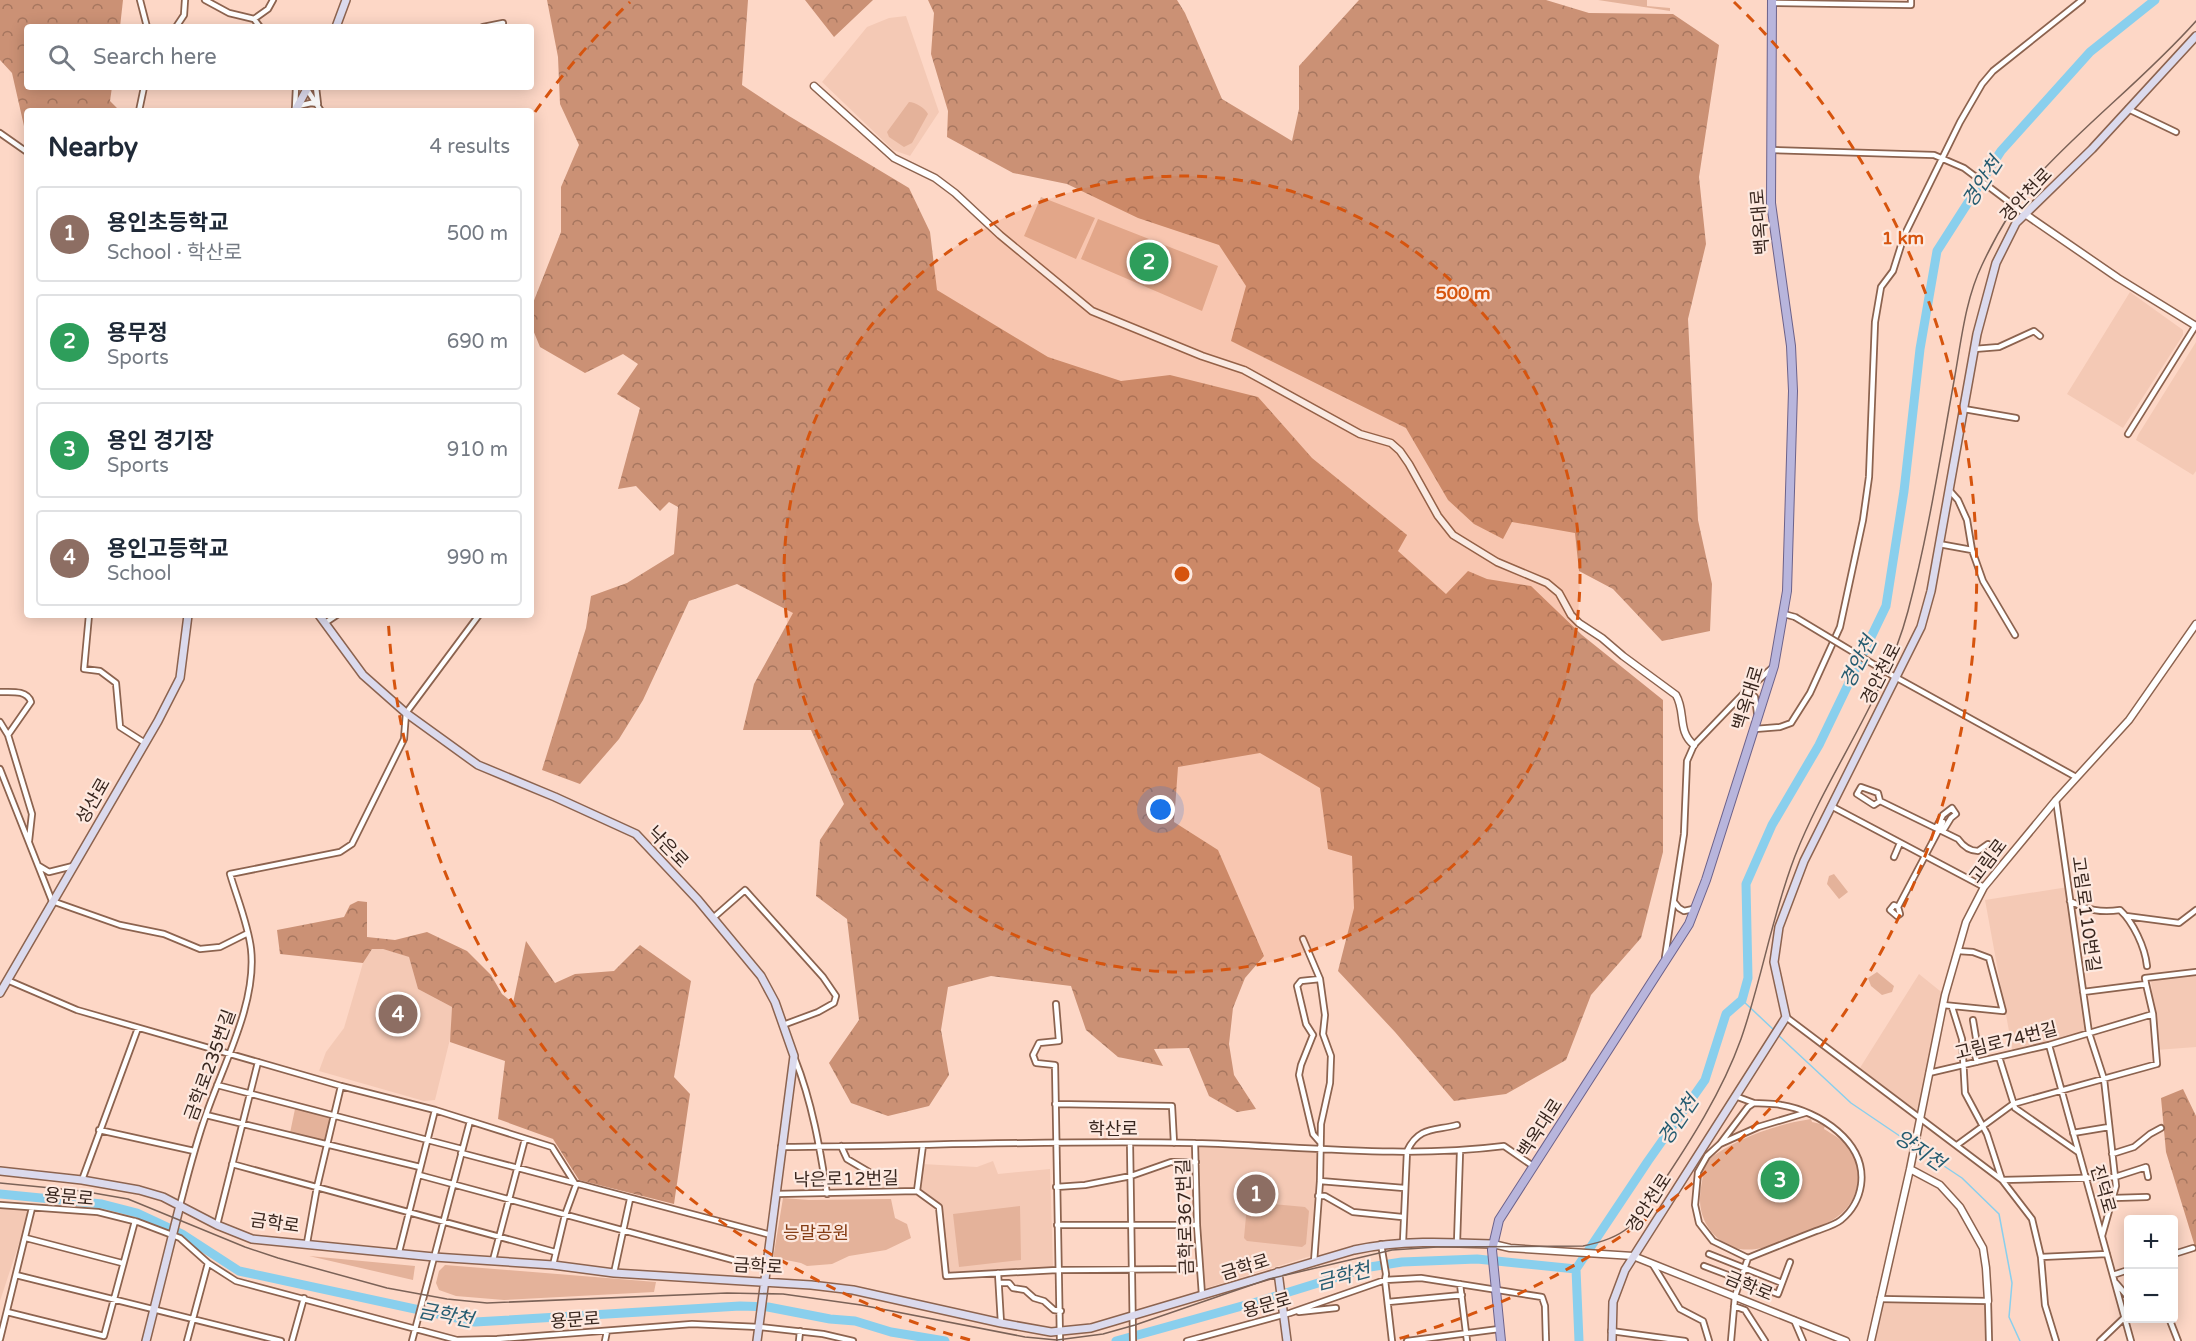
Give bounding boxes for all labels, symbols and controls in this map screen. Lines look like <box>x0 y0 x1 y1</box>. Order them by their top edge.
search box <box>24 24 534 90</box>
icon: search <box>45 41 78 74</box>
text: Search here <box>93 44 217 70</box>
text: Nearby <box>48 132 138 163</box>
text: 4 results <box>430 135 510 159</box>
water label: 경안천 <box>1958 151 2009 212</box>
street label: 경안천로 <box>1995 163 2057 227</box>
street label: 백옥대로 <box>1746 188 1774 256</box>
text: 용인초등학교 <box>107 210 228 236</box>
text: 1 <box>63 222 76 246</box>
text: 500 m <box>447 222 508 246</box>
text: 1 km <box>1882 227 1924 249</box>
pin: 2 <box>1130 240 1168 284</box>
text: School · 학산로 <box>107 241 242 265</box>
text: 500 m <box>1435 282 1491 304</box>
text: 용무정 <box>107 320 168 346</box>
text: 2 <box>63 330 76 354</box>
text: 690 m <box>447 330 508 354</box>
text: Sports <box>107 346 169 370</box>
text: 용인 경기장 <box>107 428 214 454</box>
text: 3 <box>63 438 76 462</box>
text: 910 m <box>447 438 508 462</box>
text: Sports <box>107 454 169 478</box>
text: 용인고등학교 <box>107 536 228 562</box>
text: 4 <box>63 546 76 570</box>
text: 990 m <box>447 546 508 570</box>
text: School <box>107 562 171 586</box>
centre of rings <box>1172 564 1192 584</box>
water label: 경안천 <box>1836 630 1883 692</box>
street label: 경안천로 <box>1856 639 1906 709</box>
street label: 백옥대로 <box>1728 663 1768 733</box>
street label: 성산로 <box>71 774 115 828</box>
your location <box>1146 795 1175 824</box>
street label: 낙은로 <box>643 821 693 873</box>
street label: 고림로 <box>1964 835 2012 887</box>
street label: 고림로110번길 <box>2067 855 2105 973</box>
pin: 4 <box>378 992 418 1036</box>
street label: 금학로235번길 <box>180 1006 240 1124</box>
street label: 고림로74번길 <box>1952 1018 2060 1064</box>
water label: 경안천 <box>1653 1089 1706 1150</box>
street label: 백옥대로 <box>1513 1094 1567 1162</box>
street label: 학산로 <box>1088 1118 1138 1140</box>
water label: 양지천 <box>1890 1125 1951 1178</box>
street label: 금학로367번길 <box>1172 1158 1198 1276</box>
pin: 3 <box>1760 1158 1800 1202</box>
street label: 진덕로 <box>2086 1162 2120 1216</box>
street label: 낙은로12번길 <box>793 1167 899 1191</box>
street label: 경안천로 <box>1622 1169 1676 1237</box>
pin: 1 <box>1236 1172 1276 1216</box>
street label: 용문로 <box>43 1184 95 1210</box>
street label: 금학로 <box>249 1209 301 1237</box>
map controls <box>2124 1215 2178 1323</box>
button: + <box>2124 1215 2178 1269</box>
park label: 능말공원 <box>783 1222 849 1244</box>
street label: 금학로 <box>1218 1249 1272 1285</box>
street label: 금학로 <box>733 1254 783 1278</box>
water label: 금학천 <box>1313 1258 1376 1296</box>
street label: 금학로 <box>1722 1266 1776 1306</box>
button: − <box>2124 1269 2178 1323</box>
street label: 용문로 <box>1240 1288 1294 1322</box>
water label: 금학천 <box>416 1299 478 1334</box>
street label: 용문로 <box>549 1307 601 1333</box>

